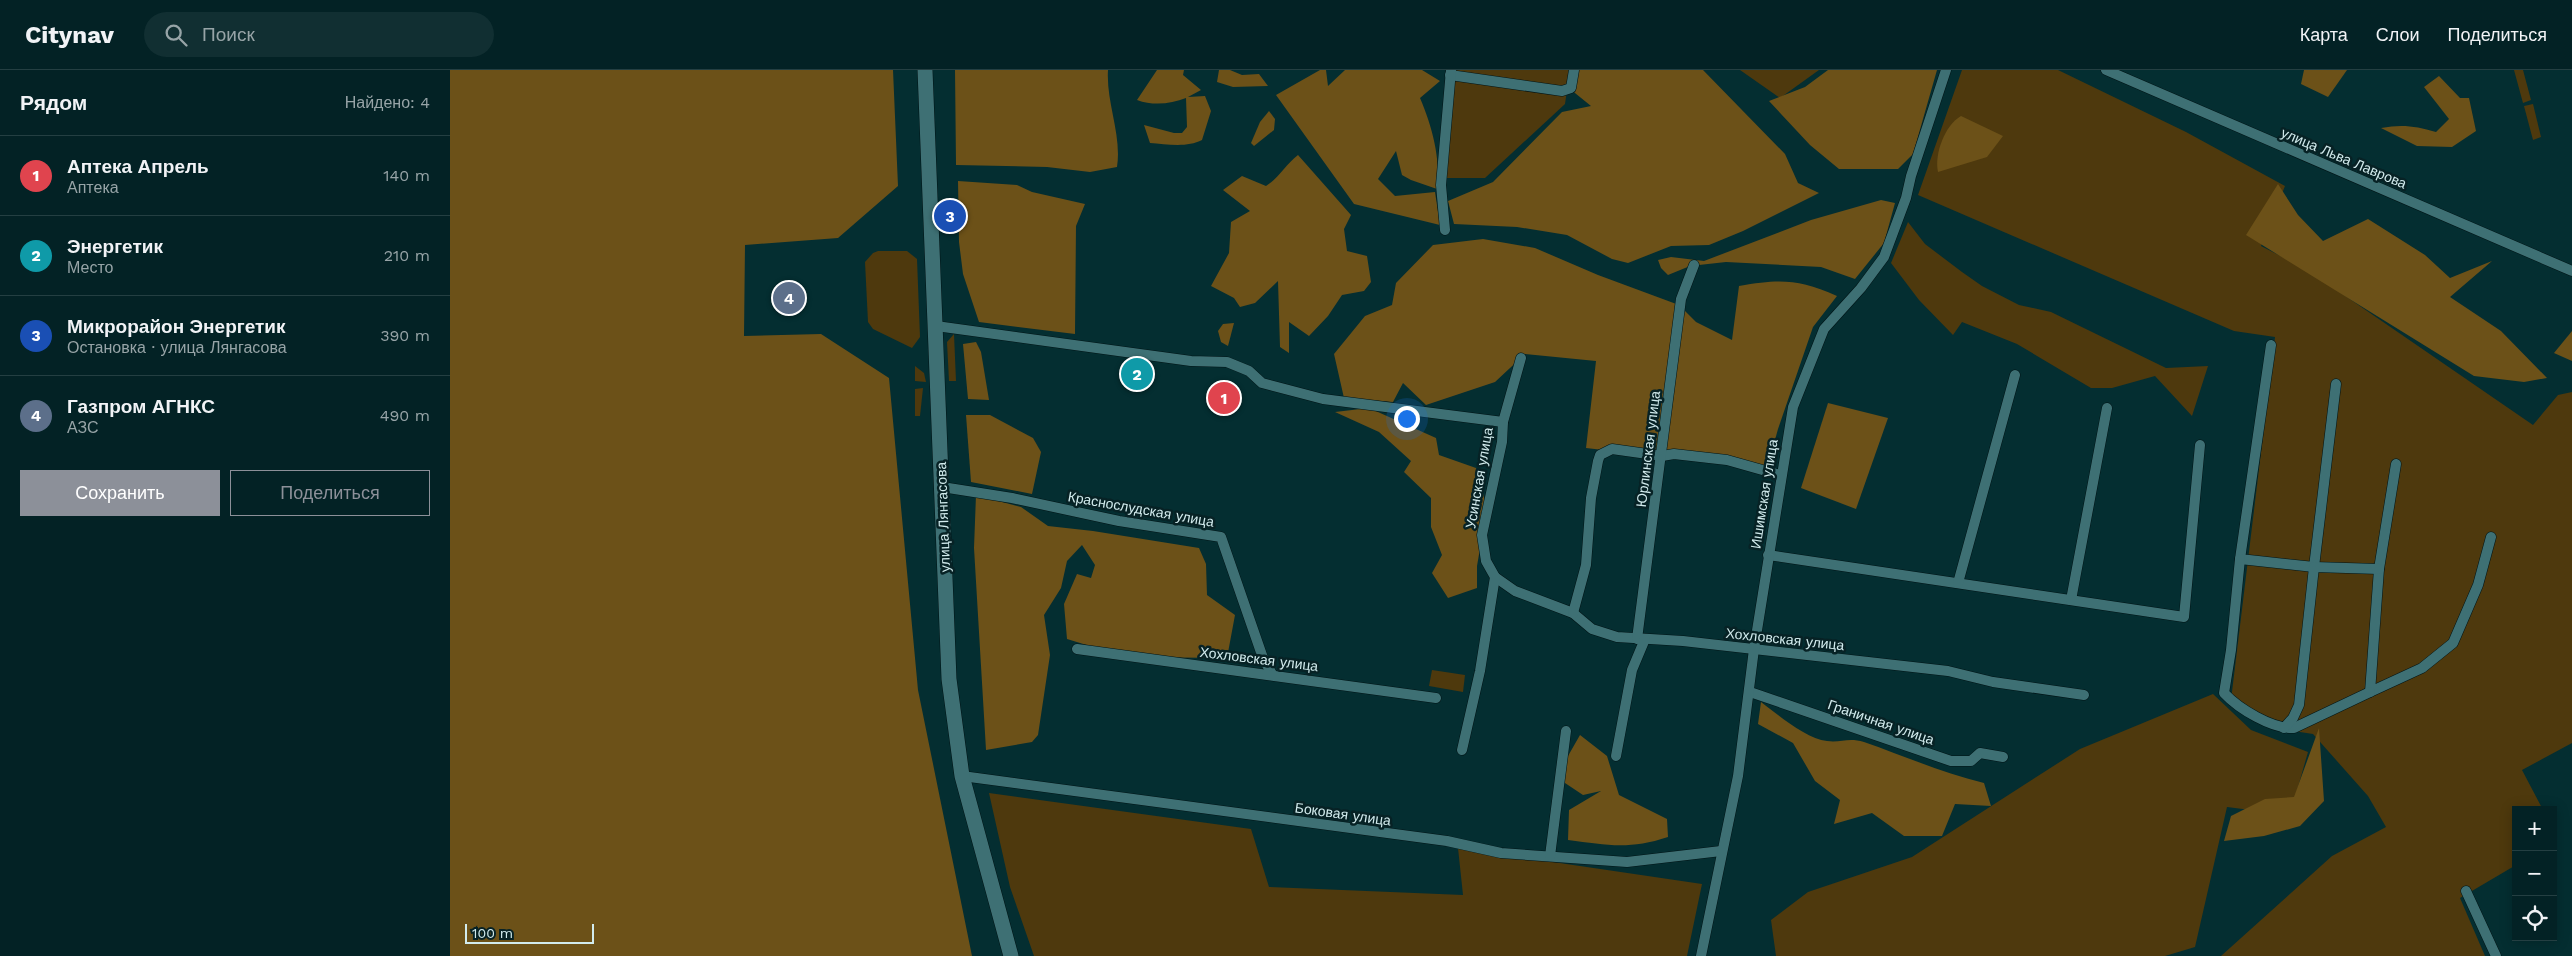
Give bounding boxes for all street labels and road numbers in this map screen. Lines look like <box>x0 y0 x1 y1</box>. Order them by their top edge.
street label: улица Льва Лаврова <box>2279 124 2409 192</box>
street label: Юрлинская улица <box>1633 390 1663 508</box>
street label: Усинская улица <box>1462 426 1496 530</box>
street label: Ишимская улица <box>1747 438 1781 550</box>
street label: улица Лянгасова <box>933 461 953 572</box>
street label: Краснослудская улица <box>1067 488 1216 530</box>
street label: Хохловская улица <box>1725 625 1845 653</box>
street label: Хохловская улица <box>1199 644 1319 674</box>
street label: Граничная улица <box>1826 696 1937 748</box>
street label: Боковая улица <box>1294 799 1392 829</box>

